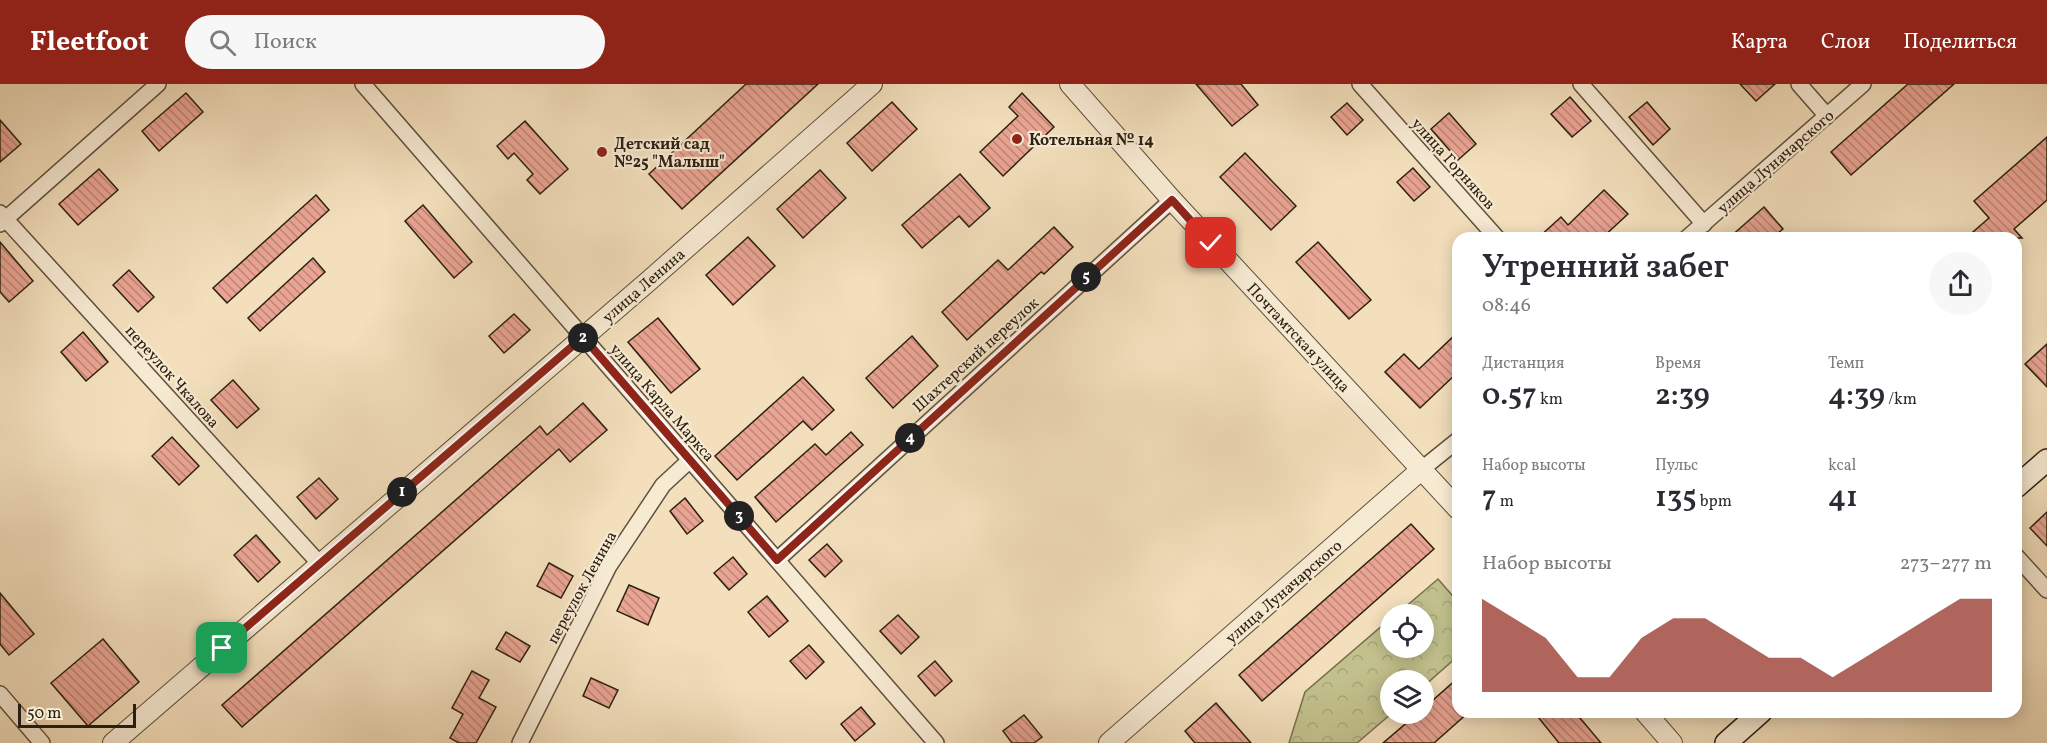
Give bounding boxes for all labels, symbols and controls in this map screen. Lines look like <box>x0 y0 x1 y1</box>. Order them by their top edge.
search box <box>185 15 605 69</box>
text: Fleetfoot <box>30 23 149 62</box>
icon: search <box>206 26 239 59</box>
text: Поиск <box>254 27 317 58</box>
text: Карта <box>1731 28 1788 57</box>
text: Слои <box>1821 28 1870 57</box>
text: Поделиться <box>1903 28 2017 57</box>
street label: улица Луначарского <box>1713 106 1840 219</box>
street label: улица Горняков <box>1405 114 1500 215</box>
place label: Котельная № 14 <box>1029 130 1154 152</box>
marker: Котельная № 14 <box>1010 132 1024 146</box>
place label: Детский сад №25 "Малыш" <box>614 134 725 174</box>
marker: Детский сад №25 "Малыш" <box>595 145 609 159</box>
pin <box>1185 217 1236 268</box>
icon: check <box>1194 226 1227 259</box>
street label: улица Ленина <box>598 244 691 329</box>
text: Утренний забег <box>1482 246 1729 292</box>
button: share <box>1929 252 1992 315</box>
pin: 5 <box>1071 262 1101 292</box>
text: 5 <box>1082 266 1090 288</box>
street label: Почтамтская улица <box>1241 279 1354 398</box>
street label: Шахтерский переулок <box>908 292 1045 418</box>
text: 08:46 <box>1482 292 1531 320</box>
street label: переулок Чкалова <box>119 321 224 434</box>
pin: 2 <box>568 323 598 353</box>
text: 2 <box>579 327 587 349</box>
street label: улица Карла Маркса <box>604 339 719 467</box>
text: Дистанция <box>1482 353 1564 375</box>
text: Время <box>1655 353 1701 375</box>
text: Темп <box>1828 353 1864 375</box>
text: 0.57 <box>1482 375 1537 417</box>
text: 2:39 <box>1655 375 1710 417</box>
text: 4:39 <box>1828 375 1885 417</box>
text: km <box>1537 389 1563 411</box>
text: /km <box>1885 389 1917 411</box>
pin: 4 <box>895 423 925 453</box>
text: 4 <box>905 427 915 449</box>
text: Набор высоты <box>1482 455 1586 477</box>
text: Пульс <box>1655 455 1698 477</box>
text: kcal <box>1828 455 1856 477</box>
pin: 1 <box>387 477 417 507</box>
text: 7 <box>1482 477 1496 519</box>
text: 135 <box>1655 477 1697 519</box>
text: 41 <box>1828 477 1858 519</box>
text: 1 <box>399 481 405 503</box>
text: m <box>1496 491 1514 513</box>
text: bpm <box>1697 491 1732 513</box>
pin: 3 <box>724 501 754 531</box>
text: 3 <box>735 505 743 527</box>
street label: переулок Ленина <box>543 527 623 649</box>
street label: улица Луначарского <box>1221 536 1348 649</box>
text: Набор высоты <box>1482 550 1612 578</box>
text: 273–277 m <box>1900 550 1992 578</box>
map controls <box>1380 604 1434 724</box>
button: locate <box>1380 604 1434 658</box>
pin <box>196 622 247 673</box>
icon: arrive <box>205 631 238 664</box>
button: layers <box>1380 670 1434 724</box>
scale bar <box>18 701 136 728</box>
text: 50 m <box>27 703 61 725</box>

